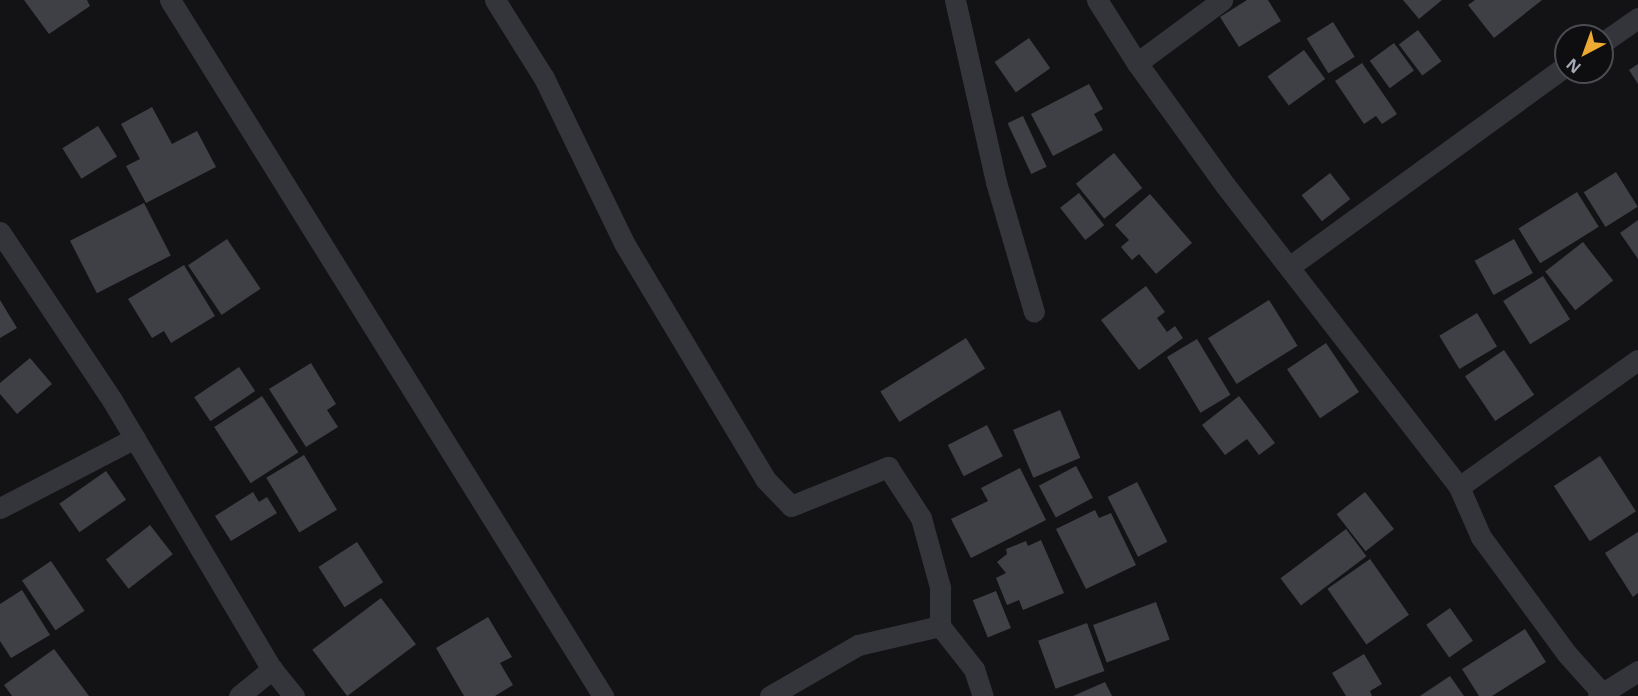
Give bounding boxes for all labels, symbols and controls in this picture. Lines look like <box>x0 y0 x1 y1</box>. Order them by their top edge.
north arrow <box>1554 24 1614 84</box>
text: N <box>1561 54 1586 79</box>

